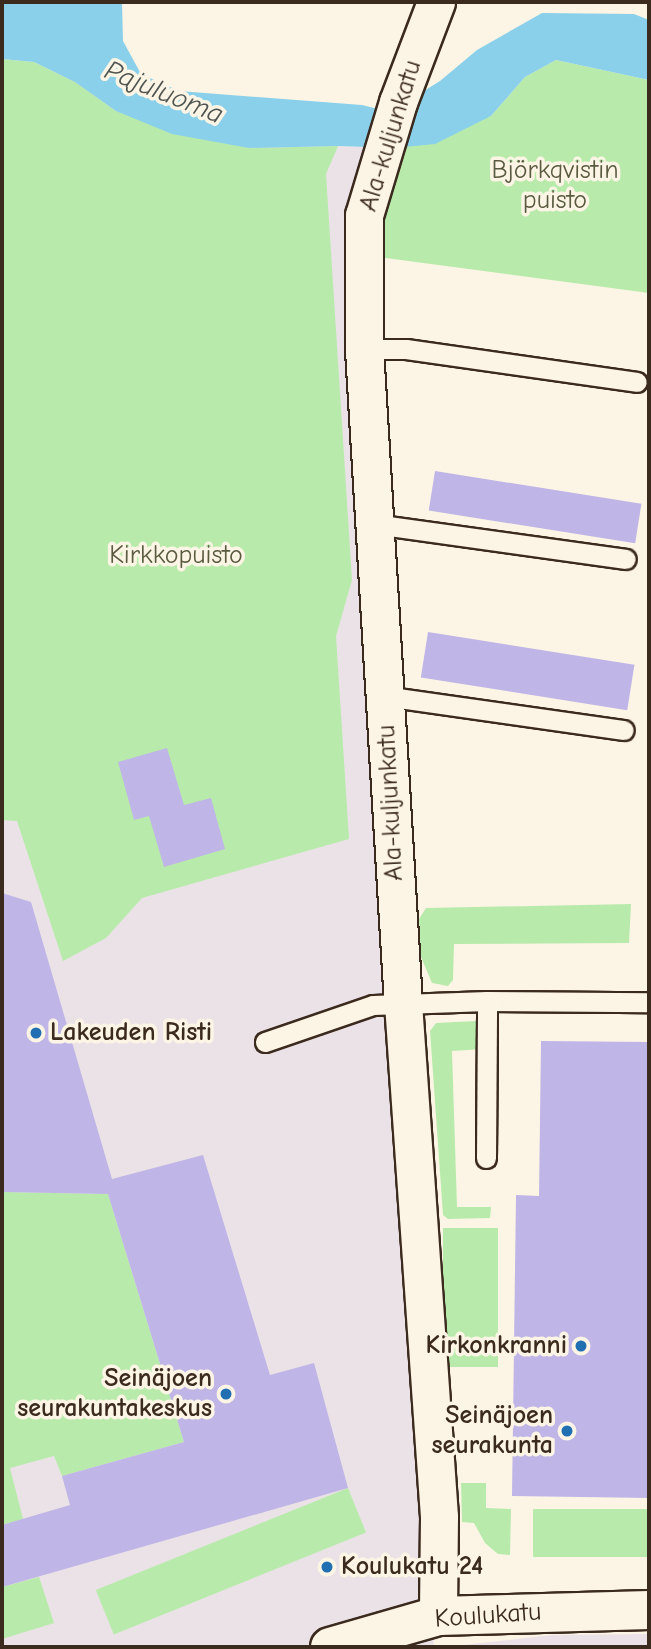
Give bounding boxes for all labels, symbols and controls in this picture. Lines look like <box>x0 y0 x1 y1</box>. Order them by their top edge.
water label: Pajuluoma <box>100 53 228 131</box>
street label: Ala-kuljunkatu <box>353 57 429 215</box>
park label: Björkqvistin puisto <box>491 155 619 216</box>
park label: Kirkkopuisto <box>109 540 243 572</box>
street label: Ala-kuljunkatu <box>371 724 411 882</box>
place label: Lakeuden Risti <box>50 1017 212 1049</box>
marker: Lakeuden Risti <box>28 1025 44 1041</box>
place label: Kirkonkranni <box>426 1330 567 1362</box>
marker: Kirkonkranni <box>573 1338 589 1354</box>
place label: Seinäjoen seurakuntakeskus <box>17 1363 212 1424</box>
marker: Seinäjoen seurakuntakeskus <box>218 1386 234 1402</box>
place label: Seinäjoen seurakunta <box>431 1400 553 1462</box>
marker: Seinäjoen seurakunta <box>559 1423 575 1439</box>
place label: Koulukatu 24 <box>341 1551 483 1583</box>
marker: Koulukatu 24 <box>319 1559 335 1575</box>
street label: Koulukatu <box>434 1597 542 1635</box>

